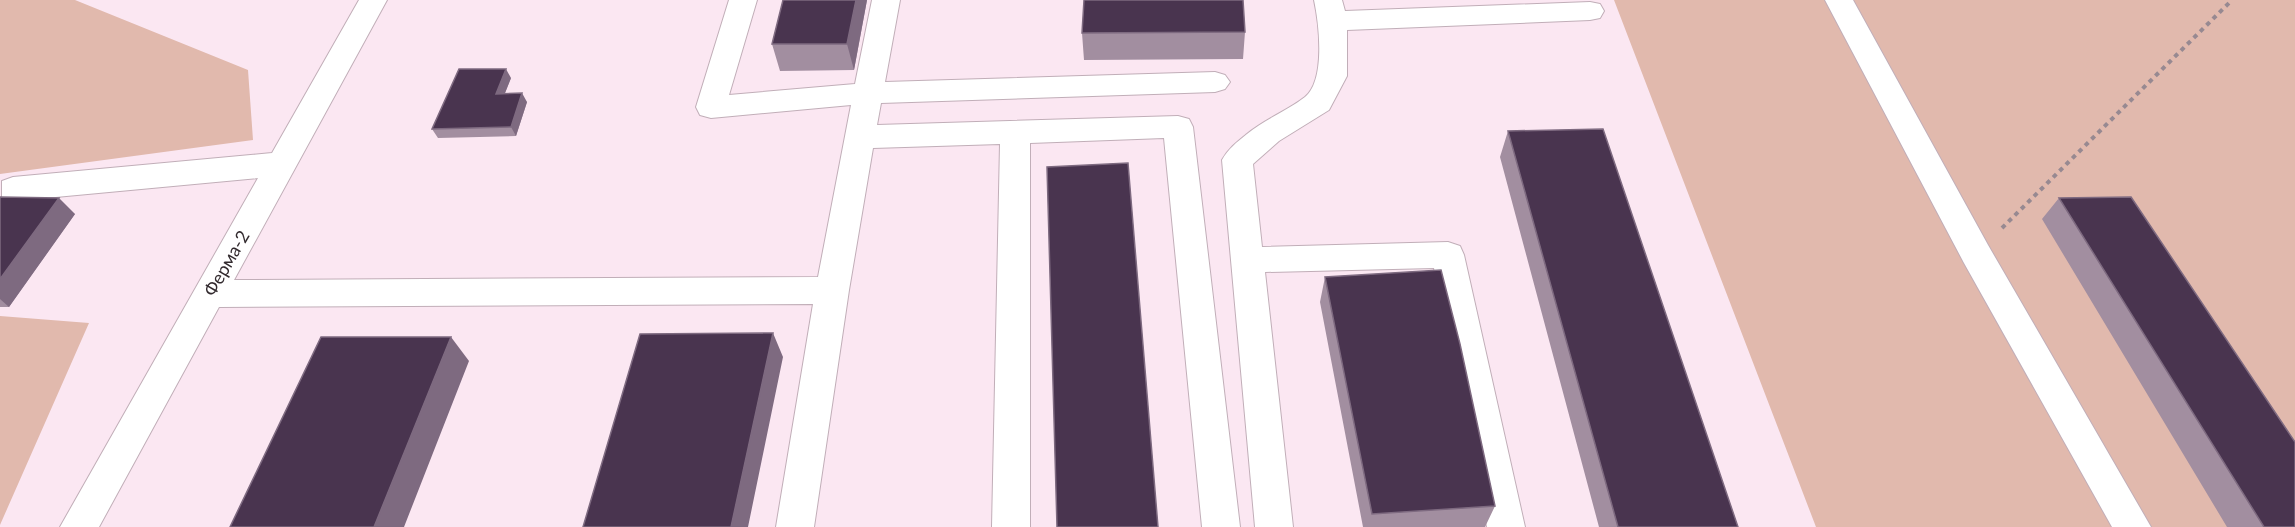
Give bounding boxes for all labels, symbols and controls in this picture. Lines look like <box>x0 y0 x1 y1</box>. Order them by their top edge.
street label: Ферма-2 <box>198 226 254 300</box>

